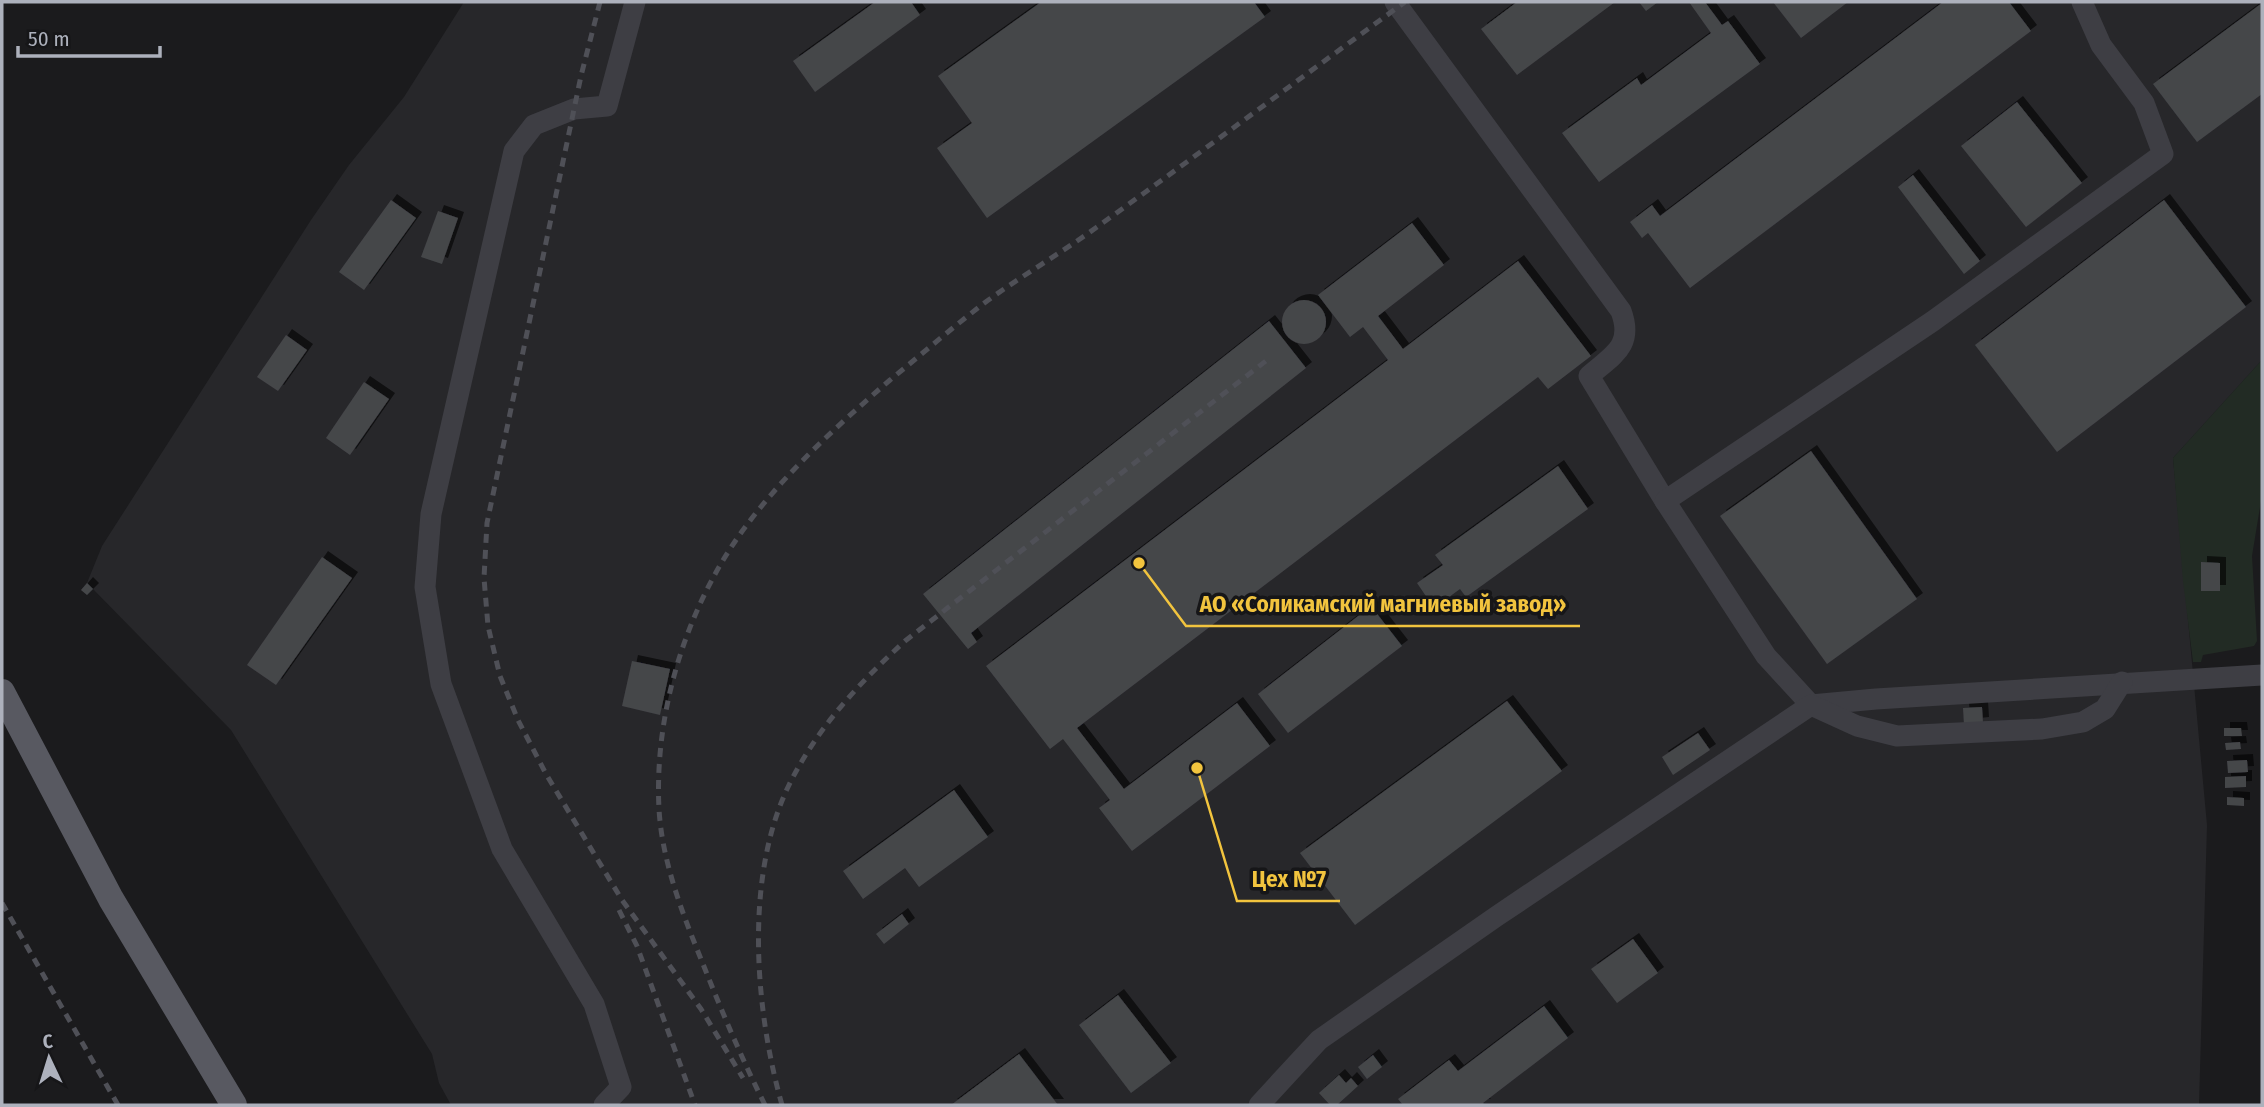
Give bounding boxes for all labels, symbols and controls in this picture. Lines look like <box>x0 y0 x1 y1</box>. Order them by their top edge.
scale bar <box>18 14 159 58</box>
text: 50 m <box>28 26 70 52</box>
callout: АО «Соликамский магниевый завод» <box>1186 582 1580 626</box>
text: АО «Соликамский магниевый завод» <box>1199 590 1566 618</box>
callout: Цех №7 <box>1237 857 1340 901</box>
text: Цех №7 <box>1252 865 1326 893</box>
north arrow <box>14 1023 84 1093</box>
text: С <box>42 1030 54 1053</box>

